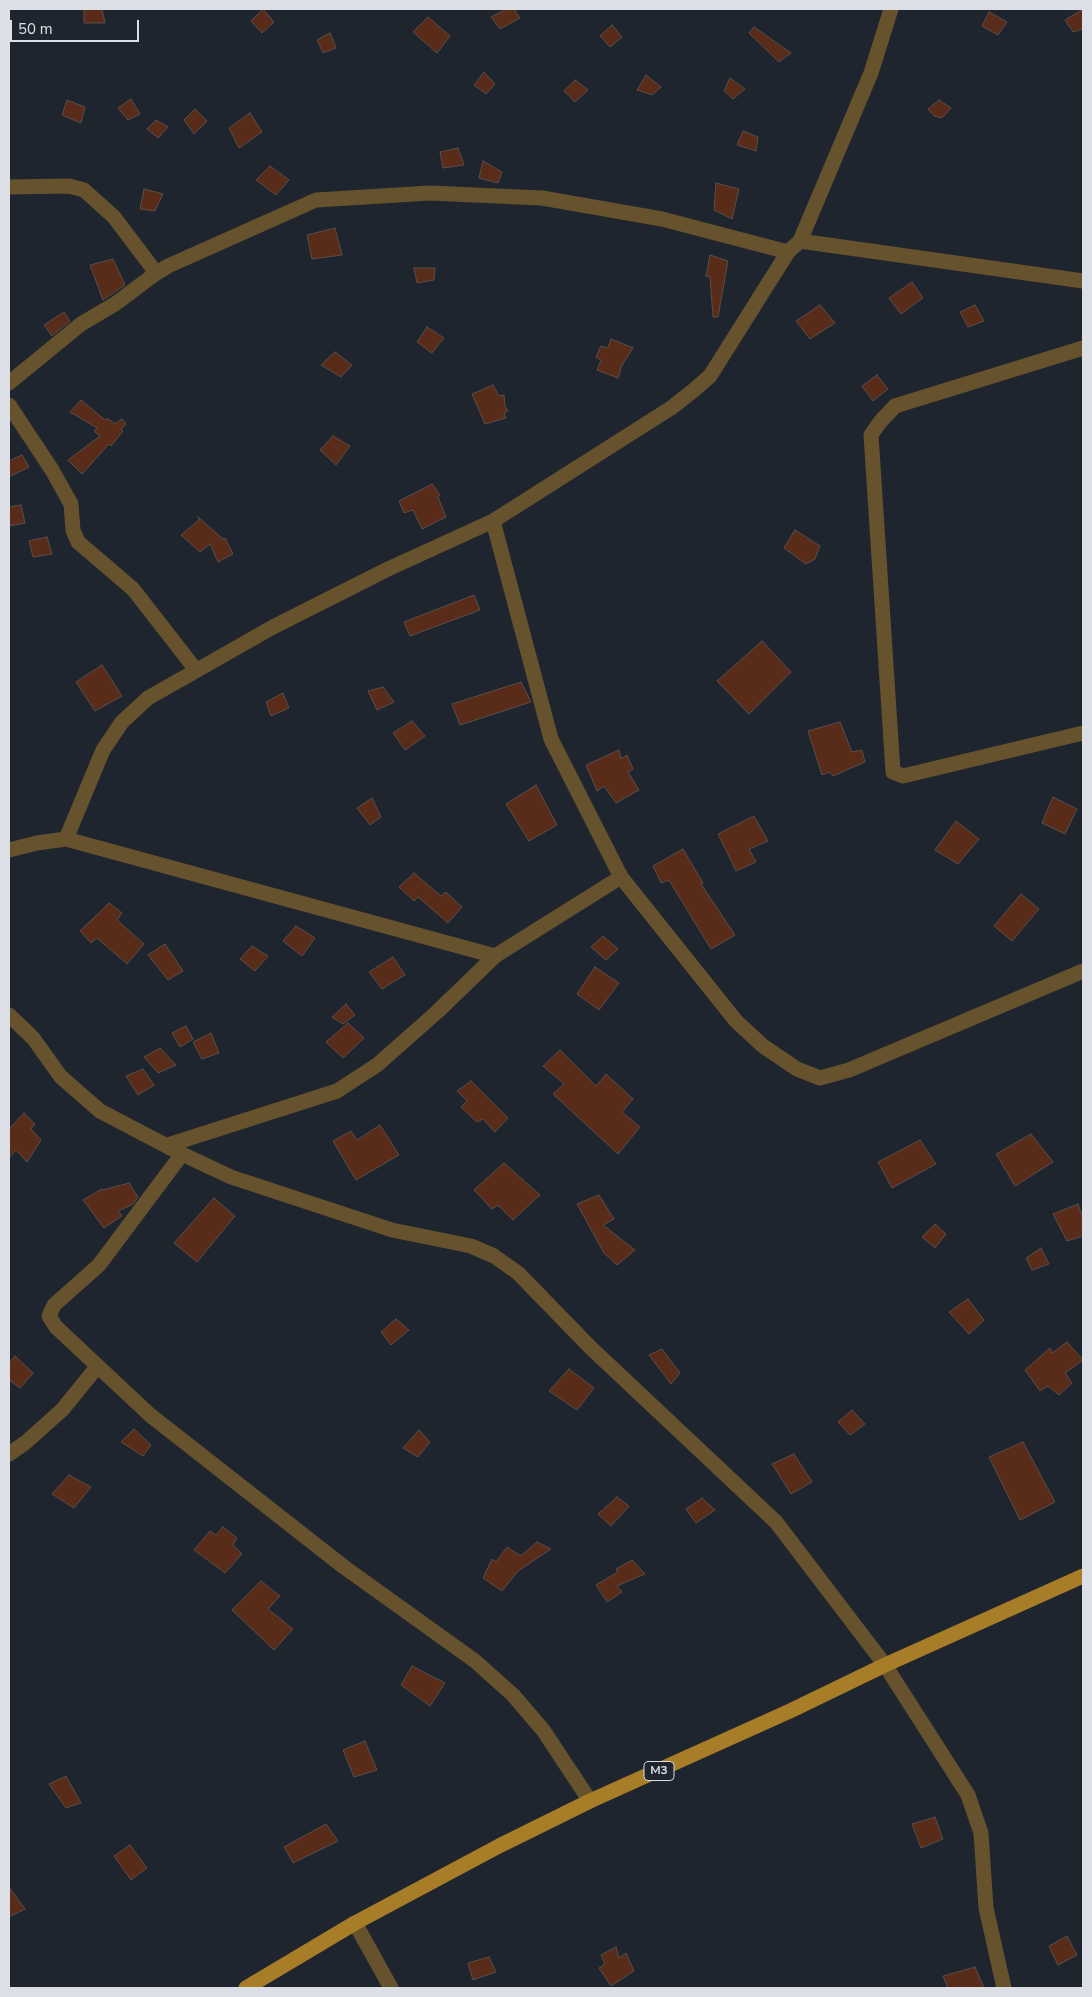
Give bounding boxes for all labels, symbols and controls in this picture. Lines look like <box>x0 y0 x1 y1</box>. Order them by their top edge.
scale bar <box>12 10 141 42</box>
text: 50 m <box>18 19 53 39</box>
road number: M3 <box>644 1762 674 1780</box>

